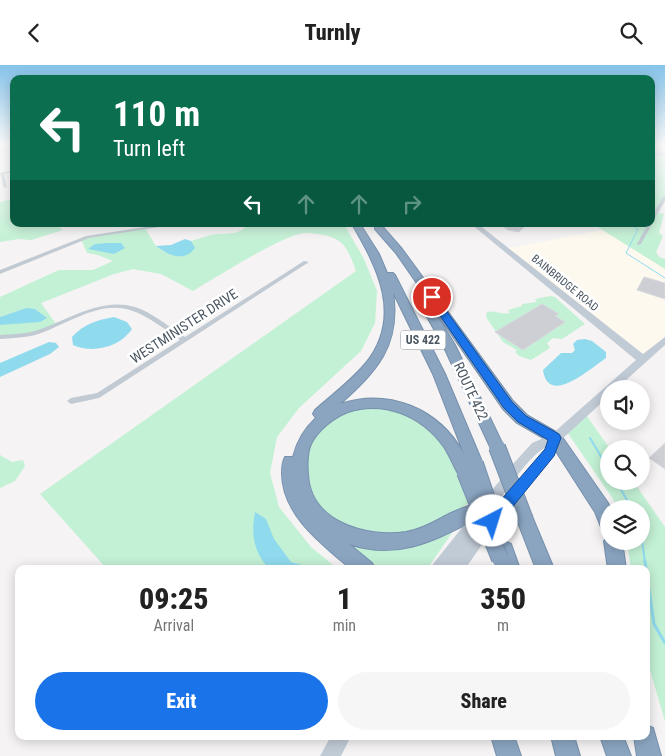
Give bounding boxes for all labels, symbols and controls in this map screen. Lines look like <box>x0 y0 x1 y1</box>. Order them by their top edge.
icon: back <box>20 19 48 47</box>
icon: search <box>617 19 645 47</box>
text: Turnly <box>304 20 361 45</box>
text: 110 m <box>113 94 200 135</box>
icon: left <box>30 95 95 160</box>
text: Turn left <box>113 136 185 161</box>
icon: left <box>239 190 267 218</box>
icon: ahead <box>292 190 320 218</box>
icon: ahead <box>345 190 373 218</box>
icon: right <box>398 190 426 218</box>
street label: BAINBRIDGE ROAD <box>529 252 601 314</box>
pin <box>411 276 453 318</box>
icon: arrive <box>418 283 446 311</box>
street label: WESTMINISTER DRIVE <box>128 285 241 367</box>
road number: US 422 <box>400 331 446 349</box>
street label: ROUTE 422 <box>451 360 491 423</box>
map controls <box>600 380 650 550</box>
button: sound <box>600 380 650 430</box>
button: search <box>600 440 650 490</box>
position arrow <box>465 494 517 546</box>
button: layers <box>600 500 650 550</box>
text: 09:25 <box>139 581 209 616</box>
text: 1 <box>337 581 352 616</box>
text: 350 <box>480 581 526 616</box>
text: Arrival <box>153 616 194 635</box>
text: min <box>333 616 356 635</box>
text: m <box>497 616 509 635</box>
button: Exit <box>35 672 328 730</box>
button: Share <box>338 672 630 730</box>

